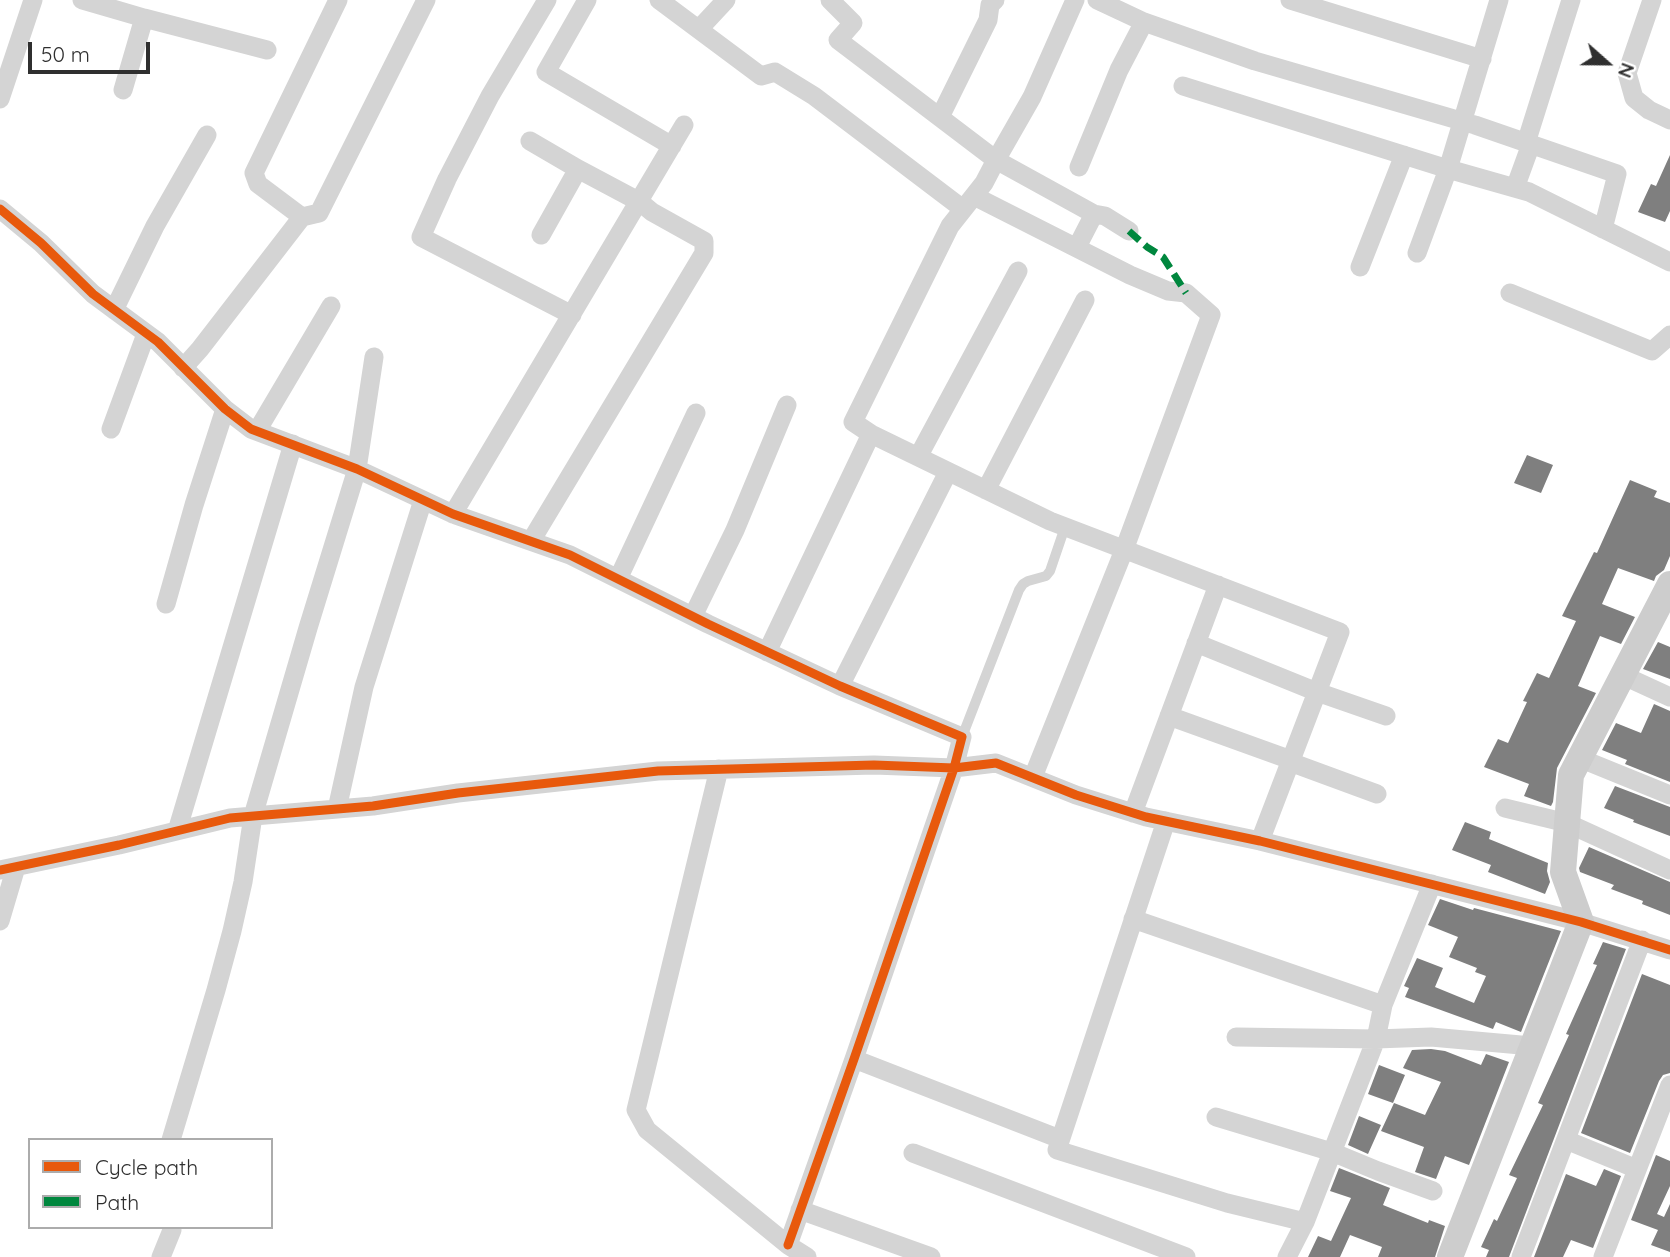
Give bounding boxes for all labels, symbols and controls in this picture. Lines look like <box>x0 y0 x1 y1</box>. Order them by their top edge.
scale bar <box>32 28 154 72</box>
north arrow <box>1572 28 1642 98</box>
text: 50 m <box>41 41 90 67</box>
text: N <box>1613 60 1640 81</box>
legend <box>28 1138 273 1229</box>
text: Cycle path <box>95 1154 198 1180</box>
text: Path <box>95 1189 139 1215</box>

